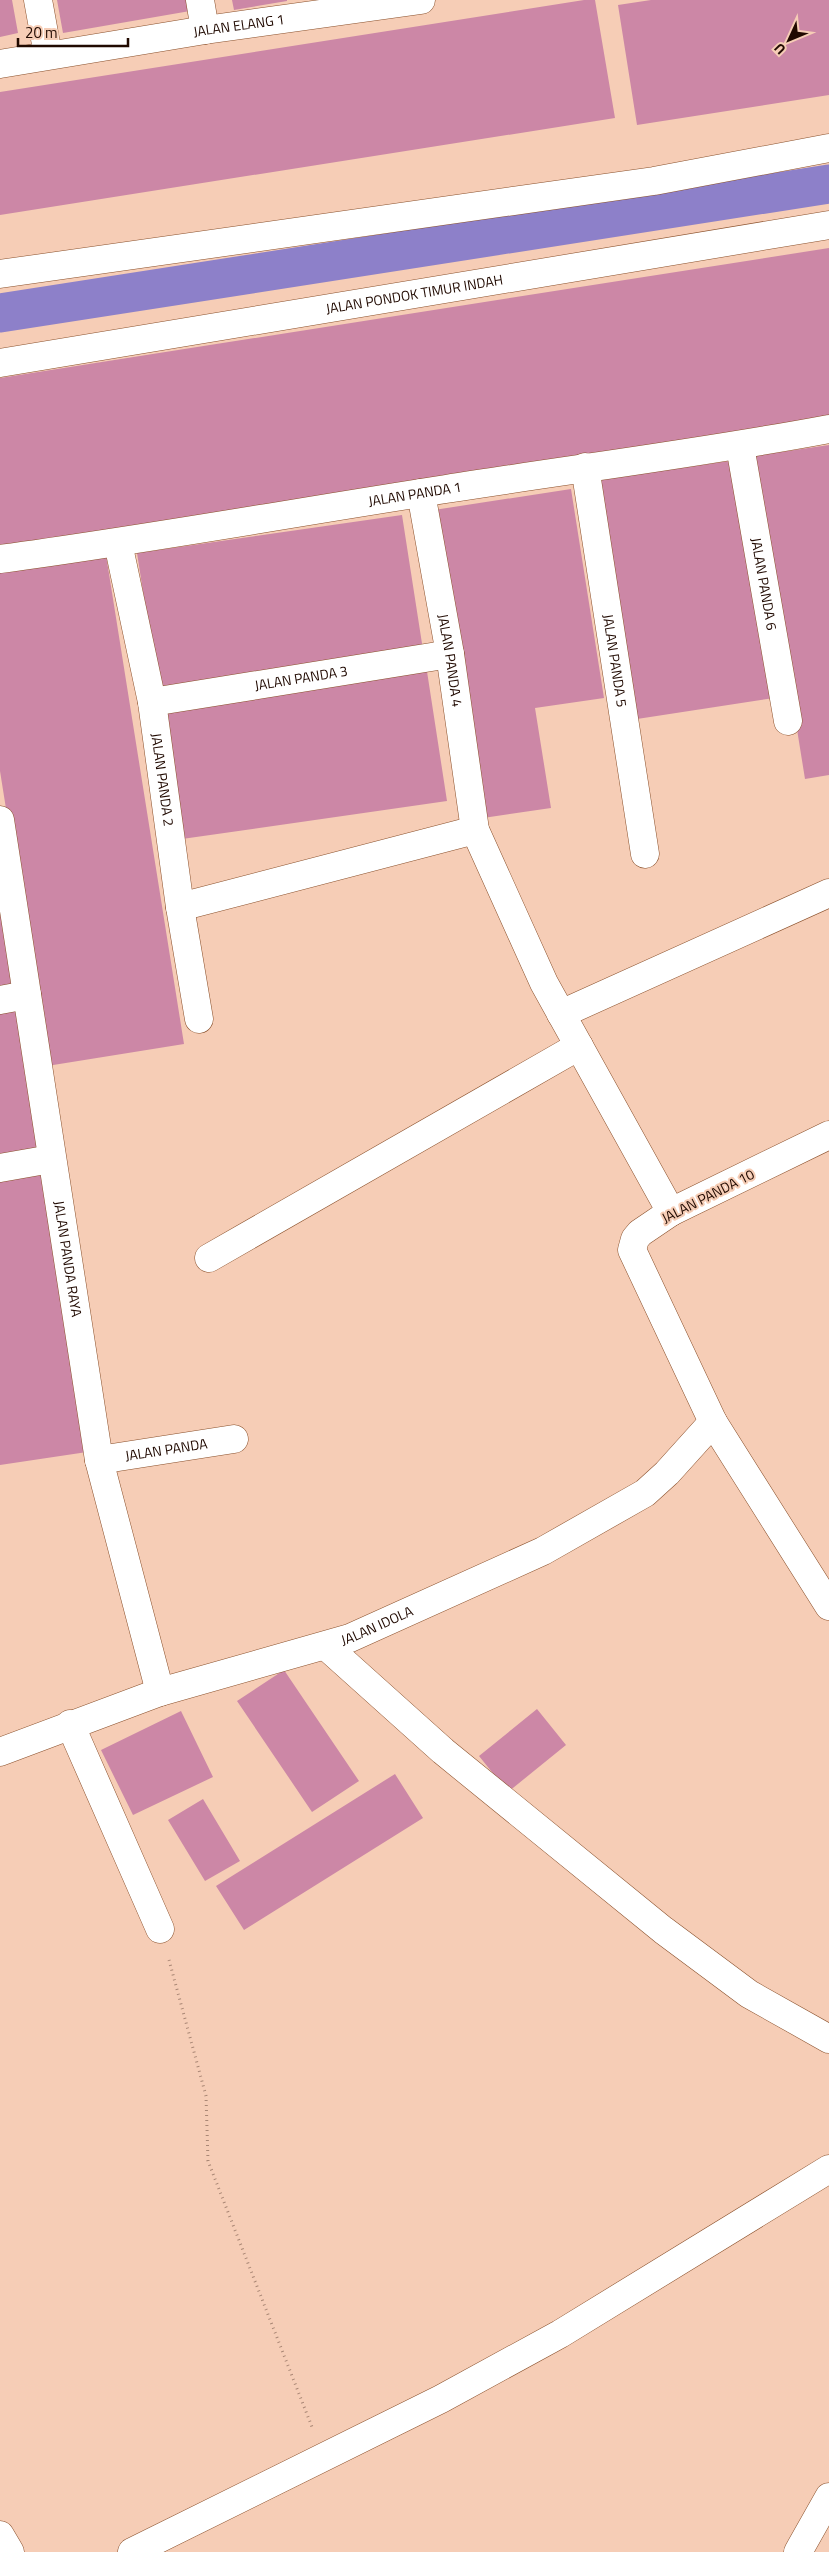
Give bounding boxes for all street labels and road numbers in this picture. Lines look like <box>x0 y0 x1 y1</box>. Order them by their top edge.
street label: JALAN ELANG 1 <box>192 8 286 42</box>
street label: JALAN PONDOK TIMUR INDAH <box>324 268 504 319</box>
street label: JALAN PANDA 1 <box>367 476 463 511</box>
street label: JALAN PANDA 6 <box>746 536 783 632</box>
street label: JALAN PANDA 4 <box>433 612 468 708</box>
street label: JALAN PANDA 5 <box>598 613 633 709</box>
street label: JALAN PANDA 3 <box>253 660 349 695</box>
street label: JALAN PANDA 2 <box>146 732 180 828</box>
street label: JALAN PANDA 10 <box>658 1163 758 1228</box>
street label: JALAN PANDA RAYA <box>49 1199 88 1319</box>
street label: JALAN PANDA <box>124 1432 209 1466</box>
street label: JALAN IDOLA <box>338 1600 417 1650</box>

